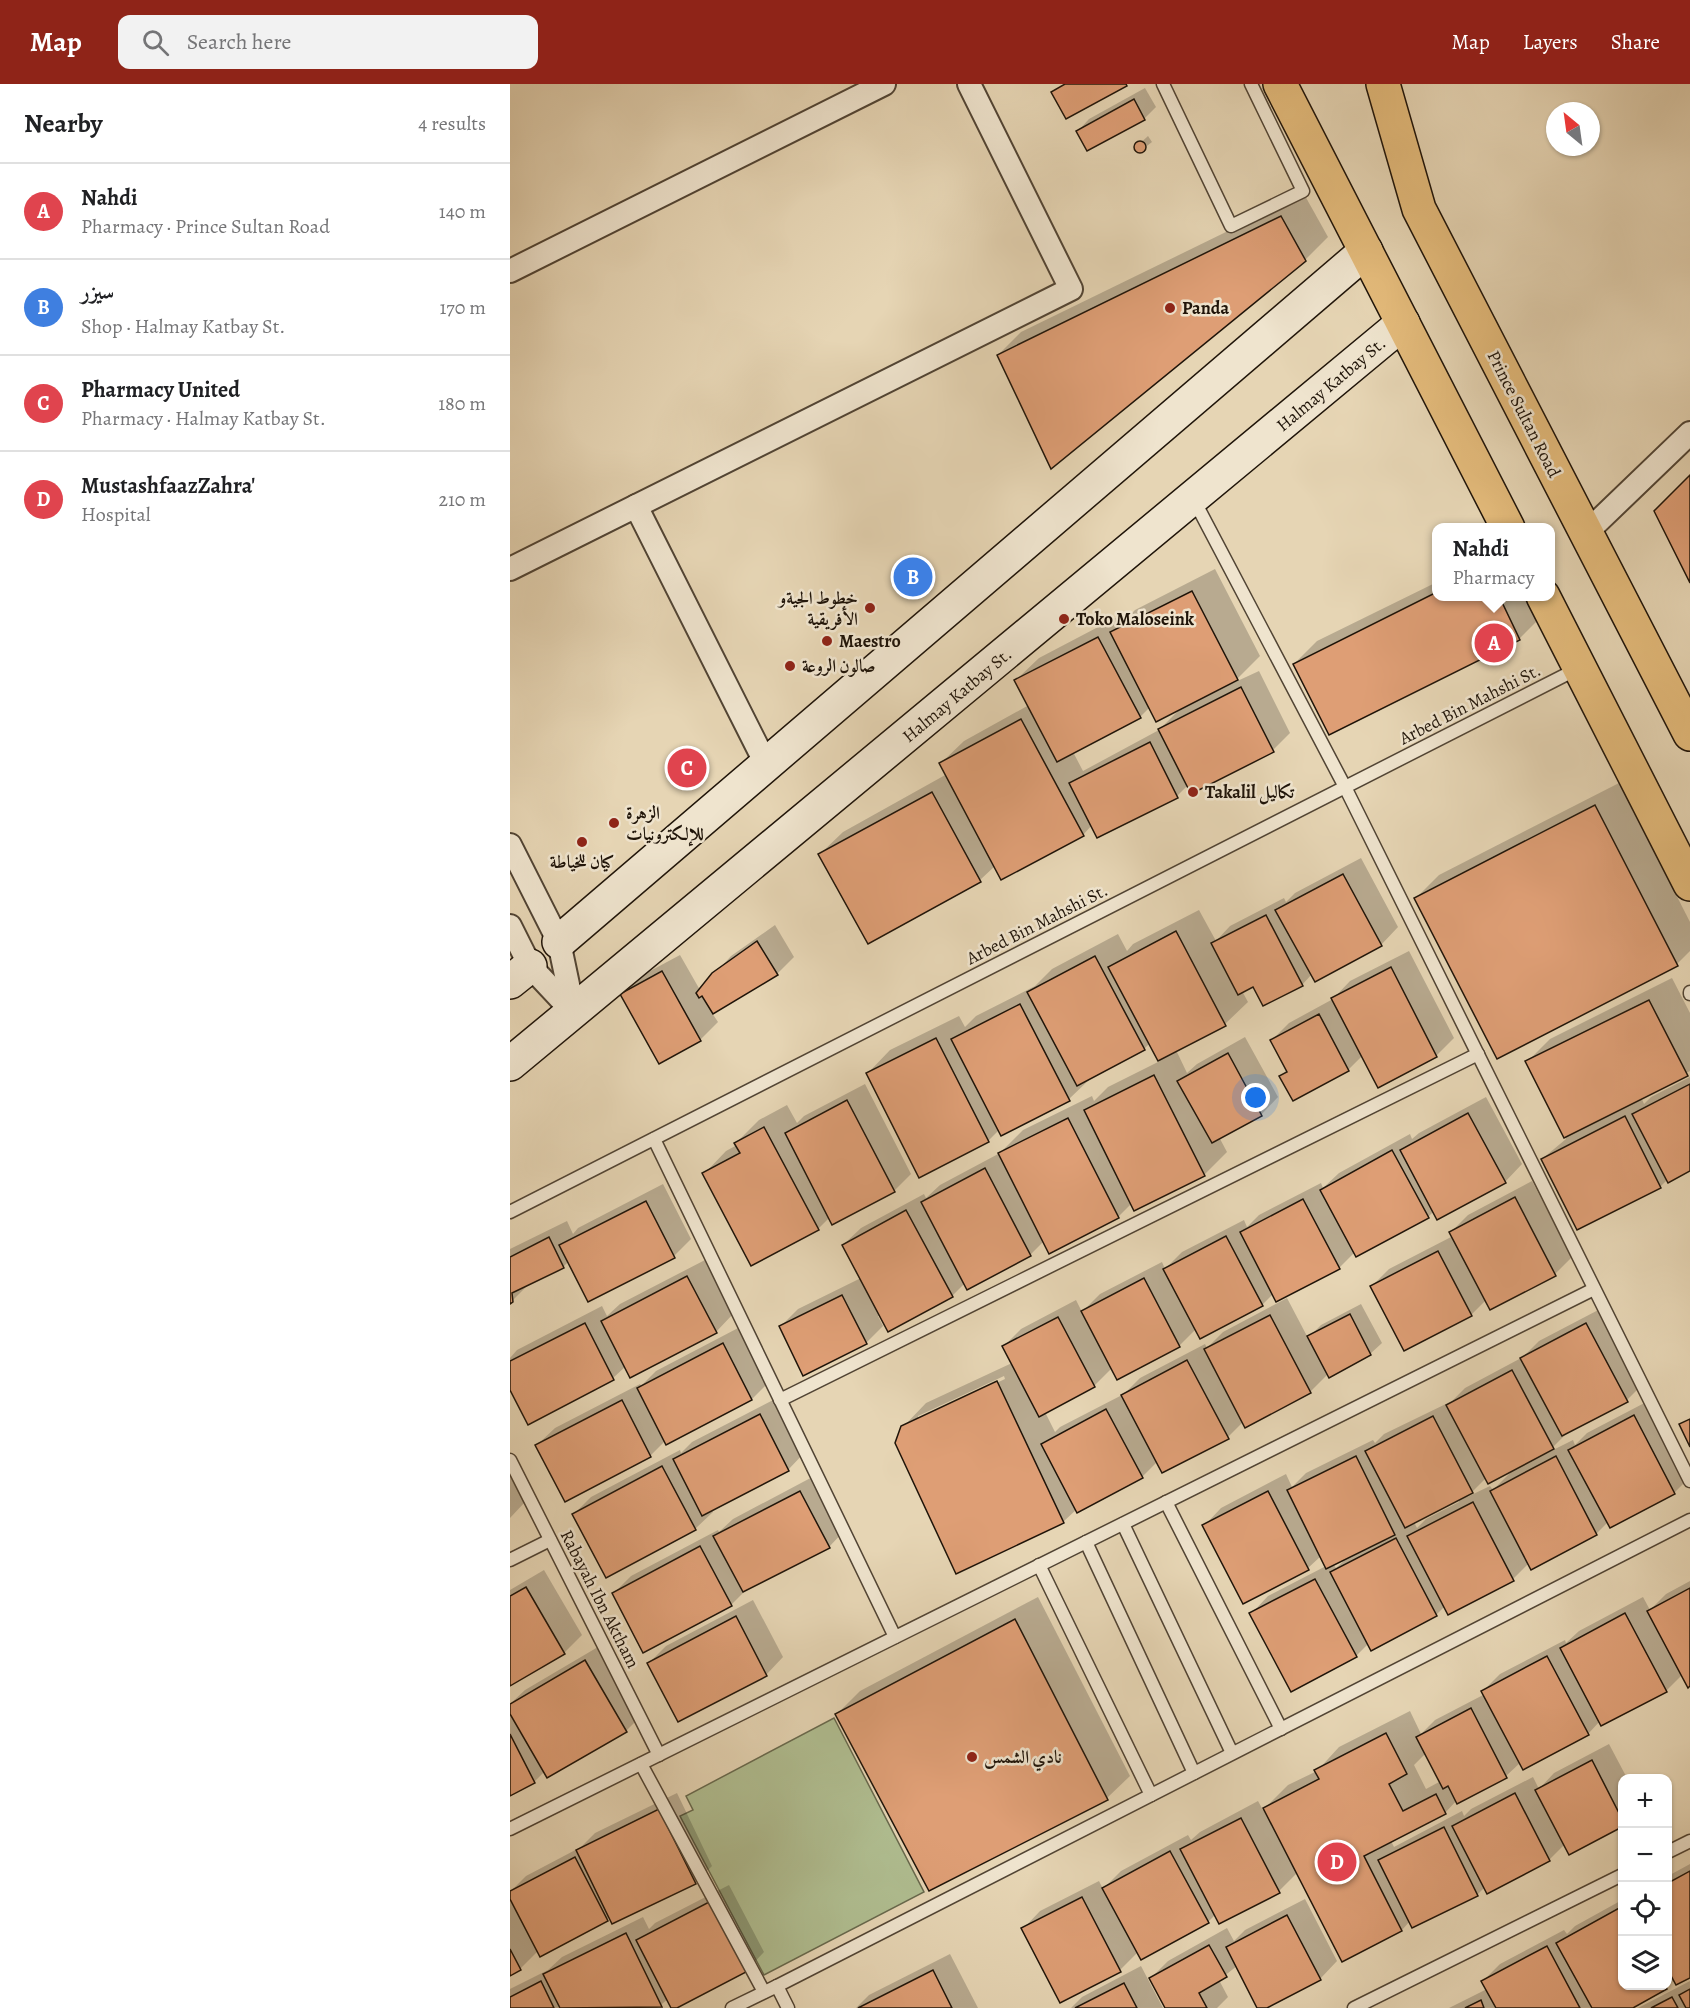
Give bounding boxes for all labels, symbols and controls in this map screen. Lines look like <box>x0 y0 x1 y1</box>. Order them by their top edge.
search box <box>118 15 538 69</box>
text: Map <box>30 23 82 61</box>
icon: search <box>139 26 172 59</box>
text: Search here <box>187 27 291 57</box>
text: Map <box>1451 28 1490 56</box>
text: Layers <box>1523 28 1578 56</box>
text: Share <box>1611 28 1660 56</box>
north arrow <box>1546 102 1600 156</box>
text: Nearby <box>24 106 103 141</box>
text: 4 results <box>418 110 486 137</box>
text: Nahdi <box>81 183 138 213</box>
text: A <box>37 198 50 225</box>
text: 140 m <box>439 198 486 225</box>
text: Pharmacy · Prince Sultan Road <box>81 213 330 240</box>
text: سيزر <box>81 277 114 307</box>
text: B <box>37 294 50 321</box>
text: 170 m <box>440 294 486 321</box>
place label: Panda <box>1182 296 1229 320</box>
marker: Panda <box>1163 301 1177 315</box>
text: Shop · Halmay Katbay St. <box>81 313 285 340</box>
street label: Halmay Katbay St. <box>1271 331 1391 437</box>
street label: Prince Sultan Road <box>1482 346 1566 482</box>
text: Pharmacy United <box>81 375 240 405</box>
text: C <box>37 390 50 417</box>
text: 180 m <box>438 390 486 417</box>
text: Pharmacy · Halmay Katbay St. <box>81 405 326 432</box>
text: MustashfaazZahra' <box>81 471 255 501</box>
text: D <box>37 486 50 513</box>
text: 210 m <box>438 486 486 513</box>
text: Hospital <box>81 501 151 528</box>
popup <box>1432 523 1555 601</box>
text: Nahdi <box>1452 534 1509 564</box>
pin: B <box>894 554 932 600</box>
text: Pharmacy <box>1452 564 1535 591</box>
place label: خطوط الجيةو الأفريقية <box>777 586 858 631</box>
marker: خطوط الجيةو الأفريقية <box>863 601 877 615</box>
place label: Toko Maloseink <box>1076 607 1195 631</box>
marker: Toko Maloseink <box>1057 612 1071 626</box>
pin: A <box>1474 620 1514 666</box>
place label: Maestro <box>839 629 901 653</box>
marker: Maestro <box>820 634 834 648</box>
street label: Halmay Katbay St. <box>897 642 1017 748</box>
place label: صالون الروعة <box>802 654 876 678</box>
street label: Arbed Bin Mahshi St. <box>1394 658 1545 751</box>
marker: صالون الروعة <box>783 659 797 673</box>
pin: C <box>668 746 706 790</box>
place label: Takalil تكاليل <box>1205 780 1295 805</box>
marker: Takalil تكاليل <box>1186 785 1200 799</box>
place label: الزهرة للإلكترونيات <box>626 801 704 847</box>
marker: الزهرة للإلكترونيات <box>607 816 621 830</box>
marker: كيان للخياطة <box>575 835 589 849</box>
place label: كيان للخياطة <box>550 850 614 874</box>
street label: Arbed Bin Mahshi St. <box>961 878 1112 971</box>
your location <box>1241 1083 1270 1112</box>
street label: Rabayah Ibn Aktham <box>555 1526 645 1672</box>
place label: نادي الشمس <box>984 1745 1062 1772</box>
marker: نادي الشمس <box>965 1750 979 1764</box>
map controls <box>1618 1774 1672 1990</box>
button: + <box>1618 1774 1672 1828</box>
button: − <box>1618 1828 1672 1882</box>
pin: D <box>1318 1840 1356 1884</box>
button: locate <box>1618 1882 1672 1936</box>
button: layers <box>1618 1936 1672 1990</box>

